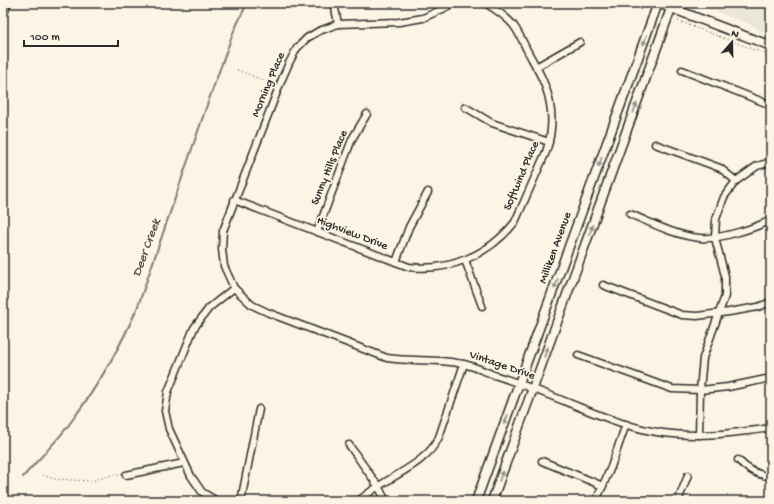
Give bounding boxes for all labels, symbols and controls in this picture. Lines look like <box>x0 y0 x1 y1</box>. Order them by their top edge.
scale bar <box>24 22 118 48</box>
north arrow <box>712 22 752 62</box>
text: N <box>729 28 740 41</box>
text: 100 m <box>29 31 60 45</box>
one-way arrow <box>641 34 647 46</box>
street label: Morning Place <box>249 50 289 119</box>
one-way arrow <box>633 101 639 113</box>
street label: Sunny Hills Place <box>309 128 352 207</box>
street label: Softwind Place <box>501 138 543 213</box>
one-way arrow <box>597 156 603 168</box>
street label: Milliken Avenue <box>537 210 576 286</box>
street label: Highview Drive <box>314 214 390 254</box>
water label: Deer Creek <box>130 216 165 279</box>
one-way arrow <box>588 224 594 236</box>
one-way arrow <box>552 278 558 290</box>
one-way arrow <box>544 346 550 358</box>
street label: Vintage Drive <box>466 348 537 384</box>
one-way arrow <box>503 415 509 427</box>
one-way arrow <box>498 470 504 482</box>

